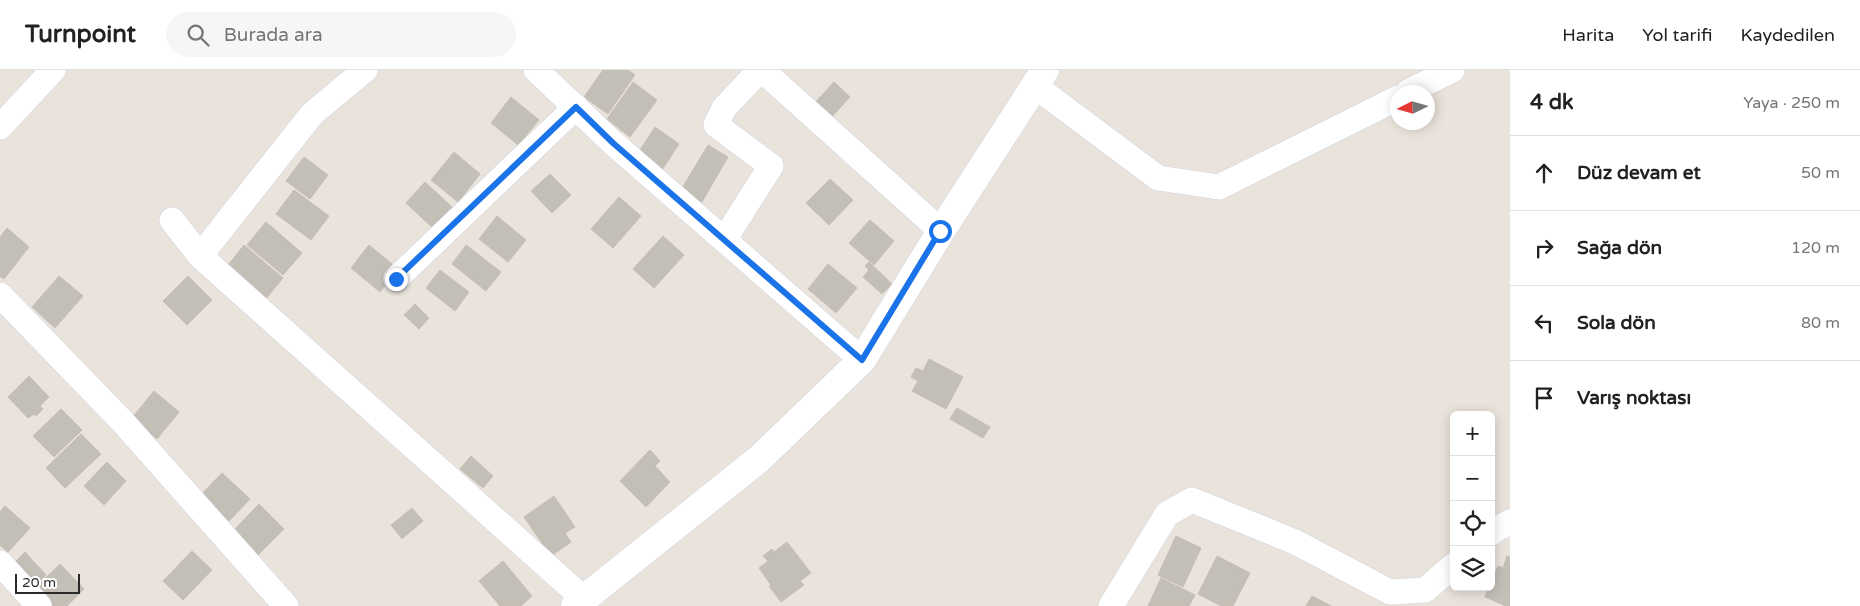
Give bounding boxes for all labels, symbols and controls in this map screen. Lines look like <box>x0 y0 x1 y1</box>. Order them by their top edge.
search box <box>166 12 516 57</box>
text: Turnpoint <box>25 20 136 49</box>
icon: search <box>184 21 212 49</box>
text: Burada ara <box>224 24 323 46</box>
text: Harita <box>1562 24 1614 46</box>
text: Yol tarifi <box>1642 24 1712 46</box>
text: Kaydedilen <box>1740 24 1835 46</box>
north arrow <box>1390 85 1435 130</box>
text: 4 dk <box>1530 90 1573 115</box>
text: Yaya · 250 m <box>1743 93 1840 113</box>
icon: ahead <box>1530 159 1558 187</box>
text: Düz devam et <box>1577 162 1701 184</box>
text: 50 m <box>1801 163 1840 183</box>
route start <box>929 220 952 243</box>
icon: right <box>1530 234 1558 262</box>
text: Sağa dön <box>1577 237 1662 259</box>
text: 120 m <box>1791 238 1840 258</box>
route end <box>385 268 408 291</box>
icon: left <box>1530 309 1558 337</box>
text: Sola dön <box>1577 312 1656 334</box>
text: 80 m <box>1801 313 1840 333</box>
icon: arrive <box>1530 384 1558 412</box>
text: Varış noktası <box>1577 387 1691 409</box>
map controls <box>1450 411 1495 591</box>
button: + <box>1450 411 1495 456</box>
button: − <box>1450 456 1495 501</box>
button: locate <box>1450 501 1495 546</box>
button: layers <box>1450 546 1495 591</box>
scale bar <box>15 571 80 594</box>
text: 20 m <box>22 574 56 591</box>

